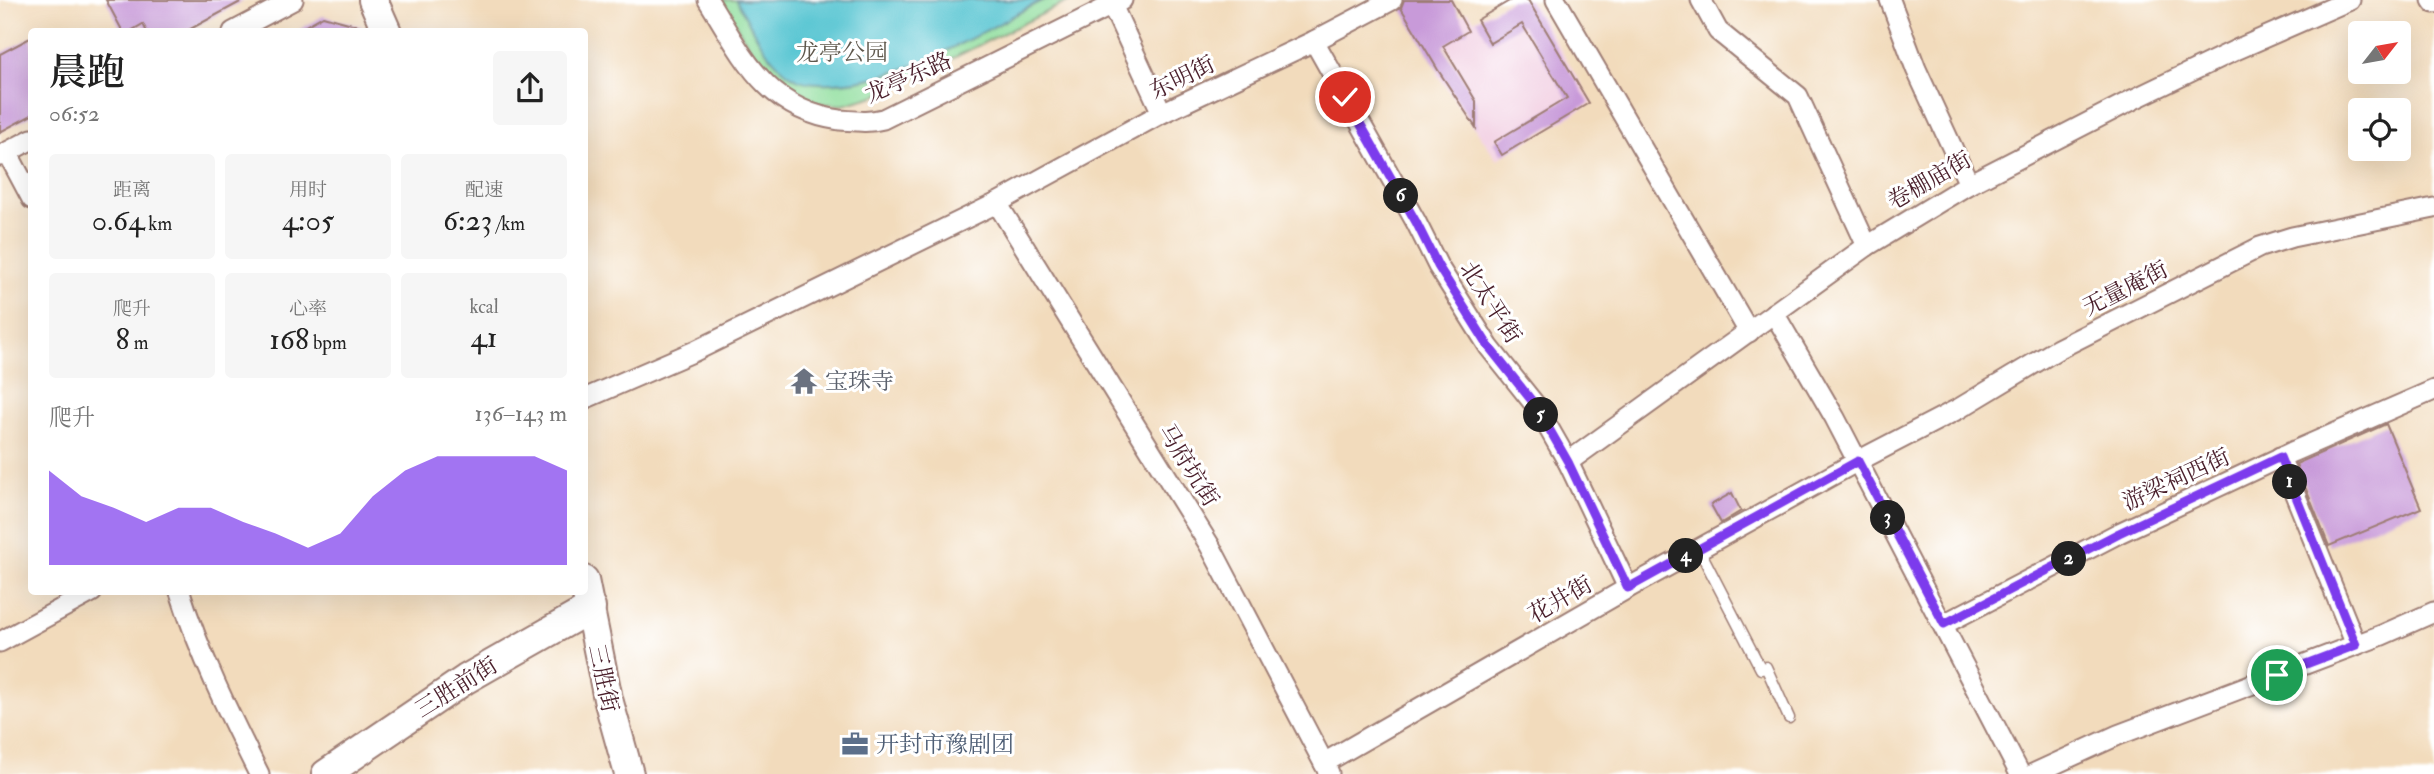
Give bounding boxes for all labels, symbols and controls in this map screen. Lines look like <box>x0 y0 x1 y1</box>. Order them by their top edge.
north arrow <box>2348 21 2412 84</box>
map controls <box>2348 21 2411 161</box>
park label: 龙亭公园 <box>796 38 888 67</box>
street label: 龙亭东路 <box>860 46 956 109</box>
text: 晨跑 <box>49 49 125 97</box>
street label: 东明街 <box>1145 49 1220 106</box>
button: share <box>493 51 567 125</box>
pin <box>1315 67 1375 127</box>
icon: check <box>1326 78 1364 116</box>
button: locate <box>2348 98 2411 161</box>
text: 06:52 <box>49 99 100 128</box>
street label: 卷棚庙街 <box>1882 145 1976 216</box>
text: 距离 <box>113 178 151 202</box>
text: 用时 <box>289 178 327 202</box>
text: 配速 <box>465 178 503 202</box>
pin: 6 <box>1384 178 1418 214</box>
text: 6 <box>1396 183 1405 207</box>
text: 0.64 <box>92 202 144 239</box>
text: 4:05 <box>282 202 334 239</box>
text: 6:23 <box>443 202 492 239</box>
text: km <box>144 212 172 236</box>
text: /km <box>492 212 525 236</box>
street label: 无量庵街 <box>2078 255 2173 322</box>
street label: 北太平街 <box>1453 256 1528 349</box>
text: kcal <box>469 295 499 319</box>
text: 爬升 <box>113 297 151 321</box>
text: 心率 <box>289 297 327 321</box>
text: 41 <box>471 319 497 356</box>
text: 8 <box>116 321 130 358</box>
text: 168 <box>269 321 309 358</box>
text: m <box>130 331 148 355</box>
text: bpm <box>309 331 347 355</box>
temple icon: 宝珠寺 <box>789 366 819 396</box>
place label: 宝珠寺 <box>825 367 894 396</box>
pin: 5 <box>1524 398 1558 432</box>
text: 136–143 m <box>475 399 567 428</box>
text: 5 <box>1536 402 1545 426</box>
text: 爬升 <box>49 403 95 432</box>
street label: 马府坑街 <box>1152 419 1225 512</box>
street label: 游梁祠西街 <box>2118 442 2234 517</box>
pin: 1 <box>2272 464 2308 500</box>
text: 1 <box>2286 469 2293 493</box>
pin: 3 <box>1870 500 1906 536</box>
text: 3 <box>1884 505 1891 529</box>
pin: 4 <box>1668 538 1704 574</box>
pin: 2 <box>2052 542 2086 576</box>
text: 4 <box>1680 543 1691 567</box>
text: 2 <box>2064 546 2073 570</box>
street label: 花井街 <box>1523 570 1597 629</box>
street label: 三胜街 <box>582 641 625 715</box>
pin <box>2247 645 2307 705</box>
street label: 三胜前街 <box>410 651 503 724</box>
icon: arrive <box>2258 656 2296 694</box>
office icon: 开封市豫剧团 <box>840 729 870 759</box>
place label: 开封市豫剧团 <box>876 730 1014 759</box>

